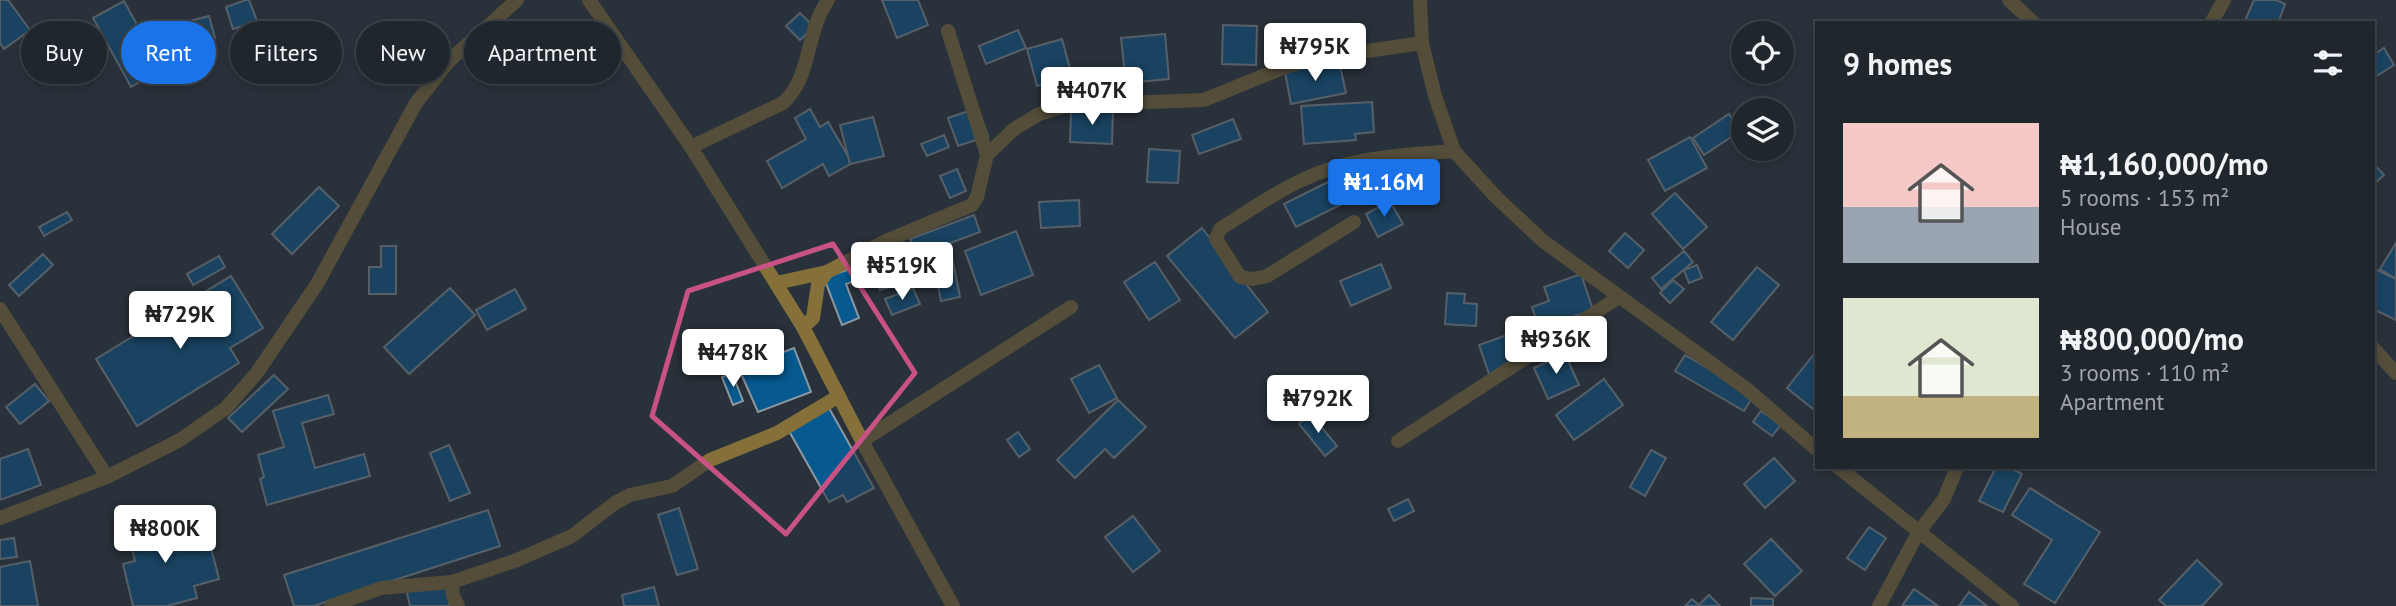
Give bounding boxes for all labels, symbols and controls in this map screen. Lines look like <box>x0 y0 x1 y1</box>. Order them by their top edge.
chip: Buy <box>21 21 107 84</box>
chip: Rent <box>121 21 216 84</box>
chip: Filters <box>230 21 342 84</box>
chip: New <box>356 21 450 84</box>
chip: Apartment <box>464 21 621 84</box>
map controls <box>1731 21 1794 161</box>
button: locate <box>1731 21 1794 84</box>
pin: ₦795K <box>1266 24 1364 83</box>
text: ₦795K <box>1280 31 1350 60</box>
text: 9 homes <box>1843 44 1952 83</box>
icon: filters <box>2309 44 2347 82</box>
pin: ₦407K <box>1043 68 1141 127</box>
text: ₦407K <box>1057 75 1127 104</box>
button: layers <box>1731 98 1794 161</box>
text: ₦1,160,000/mo <box>2060 144 2268 183</box>
icon: home <box>1899 151 1983 235</box>
pin: ₦1.16M <box>1327 160 1441 219</box>
text: ₦1.16M <box>1344 167 1424 196</box>
text: 5 rooms · 153 m² <box>2060 183 2229 212</box>
text: House <box>2060 212 2122 241</box>
pin: ₦519K <box>853 243 951 302</box>
text: ₦519K <box>867 250 937 279</box>
pin: ₦729K <box>131 292 229 351</box>
text: ₦729K <box>145 299 215 328</box>
pin: ₦936K <box>1507 316 1605 376</box>
text: ₦800,000/mo <box>2060 319 2244 358</box>
text: ₦936K <box>1521 324 1591 353</box>
icon: home <box>1899 326 1983 410</box>
pin: ₦478K <box>684 330 782 389</box>
text: ₦478K <box>698 337 768 366</box>
text: 3 rooms · 110 m² <box>2060 358 2229 387</box>
pin: ₦792K <box>1269 376 1367 435</box>
text: ₦792K <box>1283 383 1353 412</box>
text: Apartment <box>2060 387 2164 416</box>
pin: ₦800K <box>116 505 214 565</box>
text: ₦800K <box>130 513 200 542</box>

